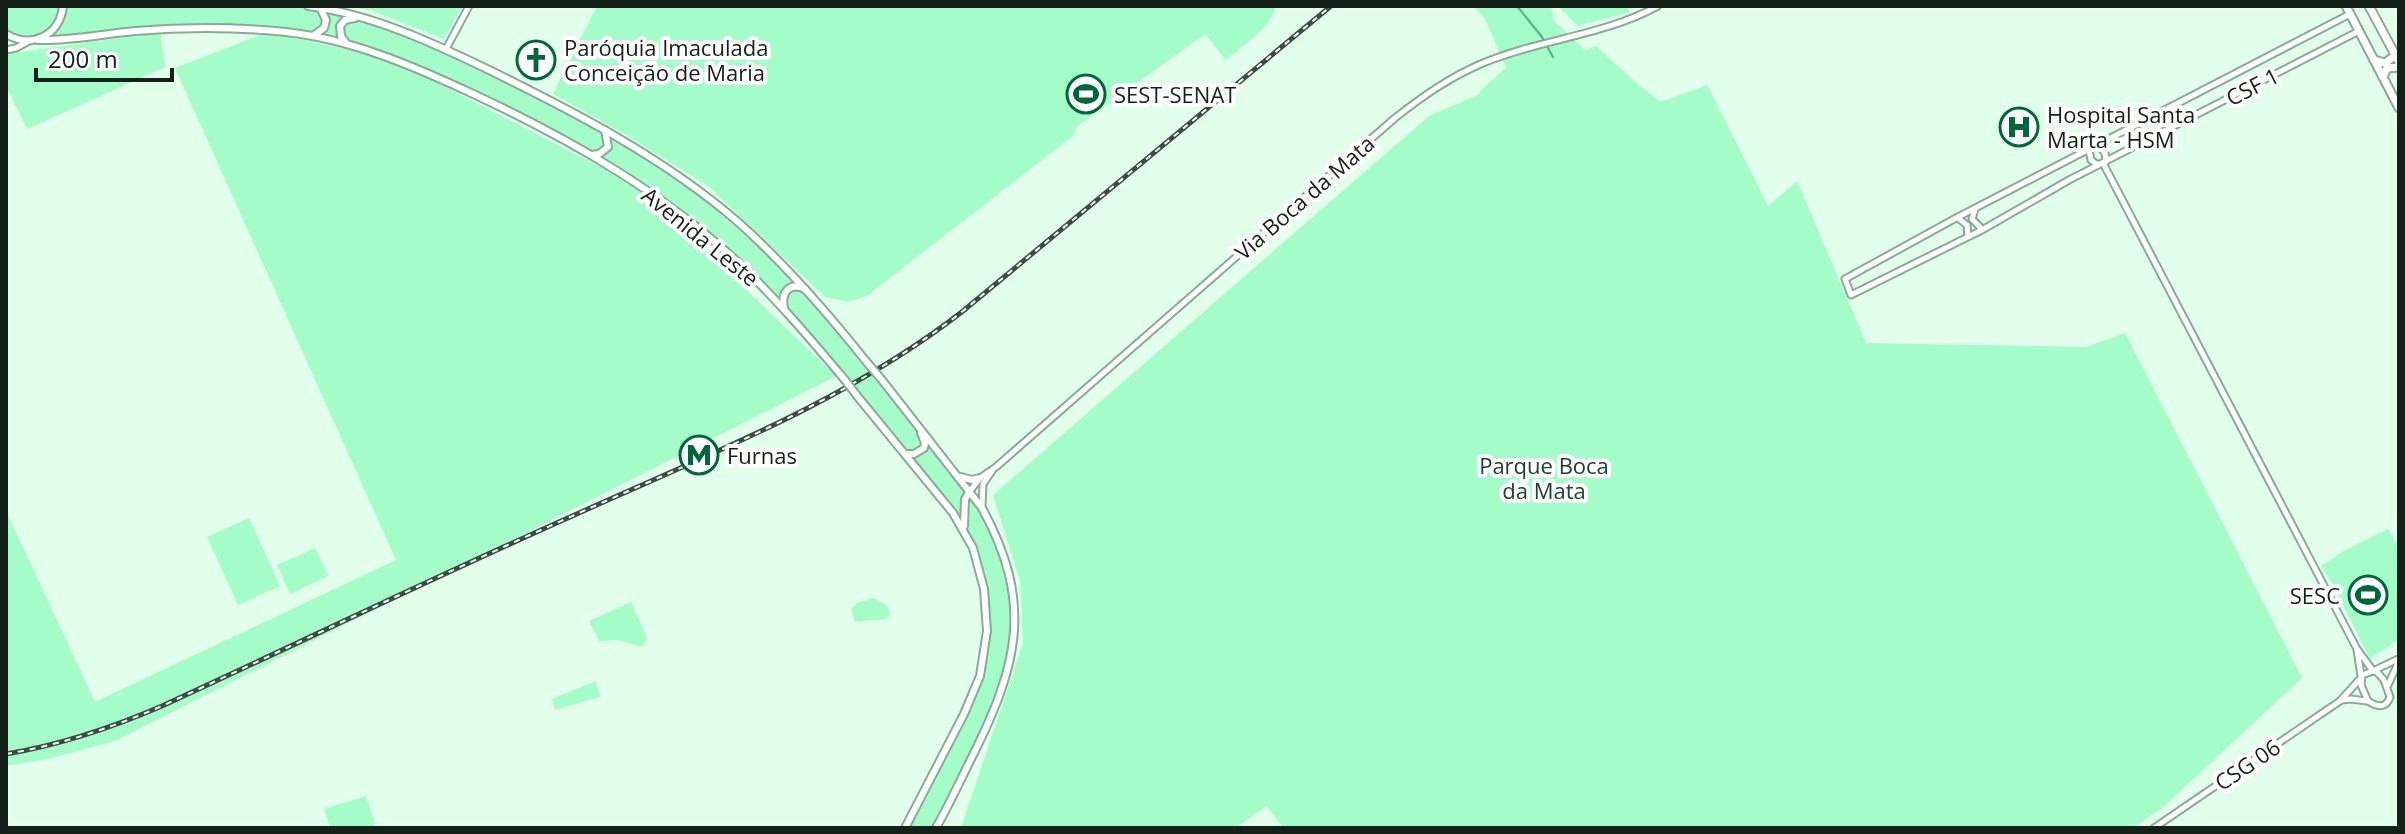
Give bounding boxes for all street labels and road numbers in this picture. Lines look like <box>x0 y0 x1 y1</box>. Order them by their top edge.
street label: CSF 1 <box>2220 60 2284 112</box>
street label: Via Boca da Mata <box>1228 128 1380 266</box>
street label: Avenida Leste <box>636 180 766 292</box>
street label: CSG 06 <box>2208 731 2286 797</box>

